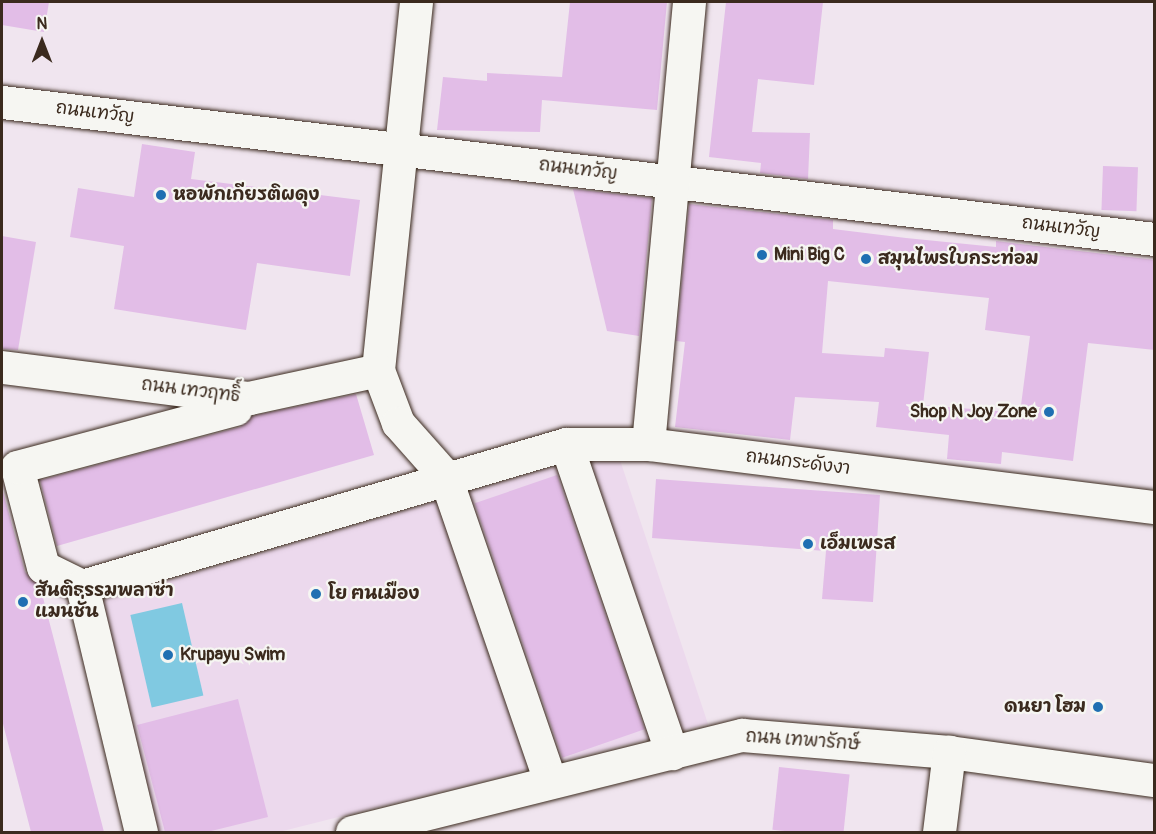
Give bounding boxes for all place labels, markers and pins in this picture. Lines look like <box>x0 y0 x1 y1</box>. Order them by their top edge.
place label: หอพักเกียรติผดุง <box>173 184 320 206</box>
marker: หอพักเกียรติผดุง <box>154 188 168 202</box>
place label: Mini Big C <box>774 244 845 266</box>
marker: Mini Big C <box>755 248 769 262</box>
place label: สมุนไพรใบกระท่อม <box>878 248 1038 270</box>
marker: สมุนไพรใบกระท่อม <box>859 252 873 266</box>
place label: Shop N Joy Zone <box>910 401 1037 423</box>
marker: Shop N Joy Zone <box>1042 405 1056 419</box>
place label: เอ็มเพรส <box>820 533 895 555</box>
marker: เอ็มเพรส <box>801 537 815 551</box>
place label: สันติธรรมพลาซ่า แมนชั่น <box>35 581 174 624</box>
place label: โย ฅนเมือง <box>328 583 420 605</box>
marker: โย ฅนเมือง <box>309 587 323 601</box>
marker: สันติธรรมพลาซ่า แมนชั่น <box>16 595 30 609</box>
place label: Krupayu Swim <box>180 644 285 666</box>
marker: Krupayu Swim <box>161 648 175 662</box>
place label: ดนยา โฮม <box>1004 696 1086 718</box>
marker: ดนยา โฮม <box>1091 700 1105 714</box>

